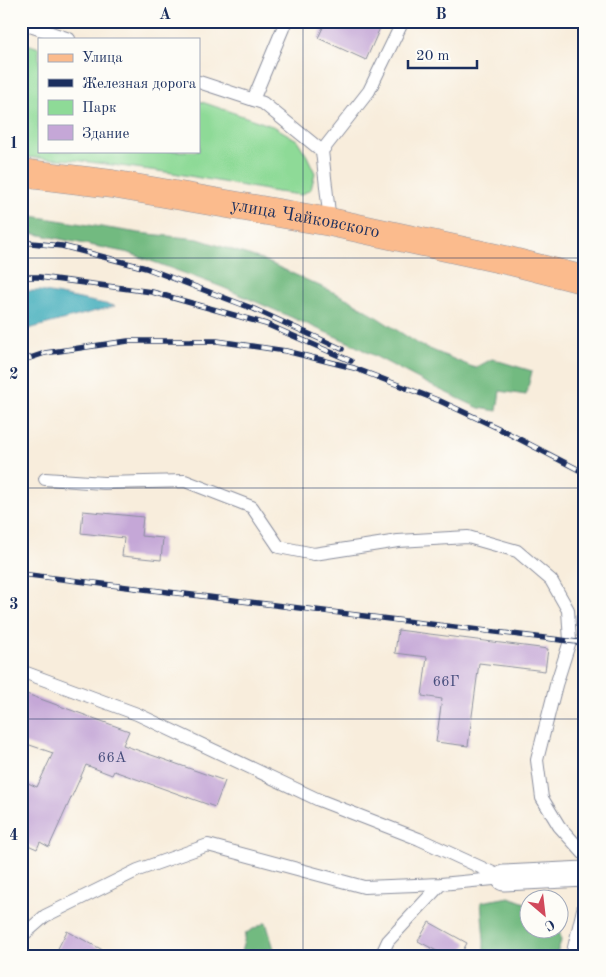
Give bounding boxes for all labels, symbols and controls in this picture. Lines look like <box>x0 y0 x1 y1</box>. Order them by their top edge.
text: A <box>159 7 171 23</box>
text: B <box>435 7 447 23</box>
legend <box>38 38 200 152</box>
scale bar <box>408 38 477 70</box>
text: 20 m <box>416 49 450 64</box>
text: Улица <box>82 51 123 66</box>
text: Железная дорога <box>82 77 197 92</box>
text: Парк <box>82 101 117 116</box>
text: Здание <box>82 127 129 142</box>
text: 1 <box>9 136 19 152</box>
street label: улица Чайковского <box>229 196 381 242</box>
text: 2 <box>9 367 19 383</box>
text: 3 <box>9 597 19 613</box>
house number: 66Г <box>432 675 460 690</box>
house number: 66А <box>98 751 127 766</box>
text: 4 <box>9 828 19 844</box>
north arrow <box>518 890 568 940</box>
text: С <box>542 916 557 933</box>

